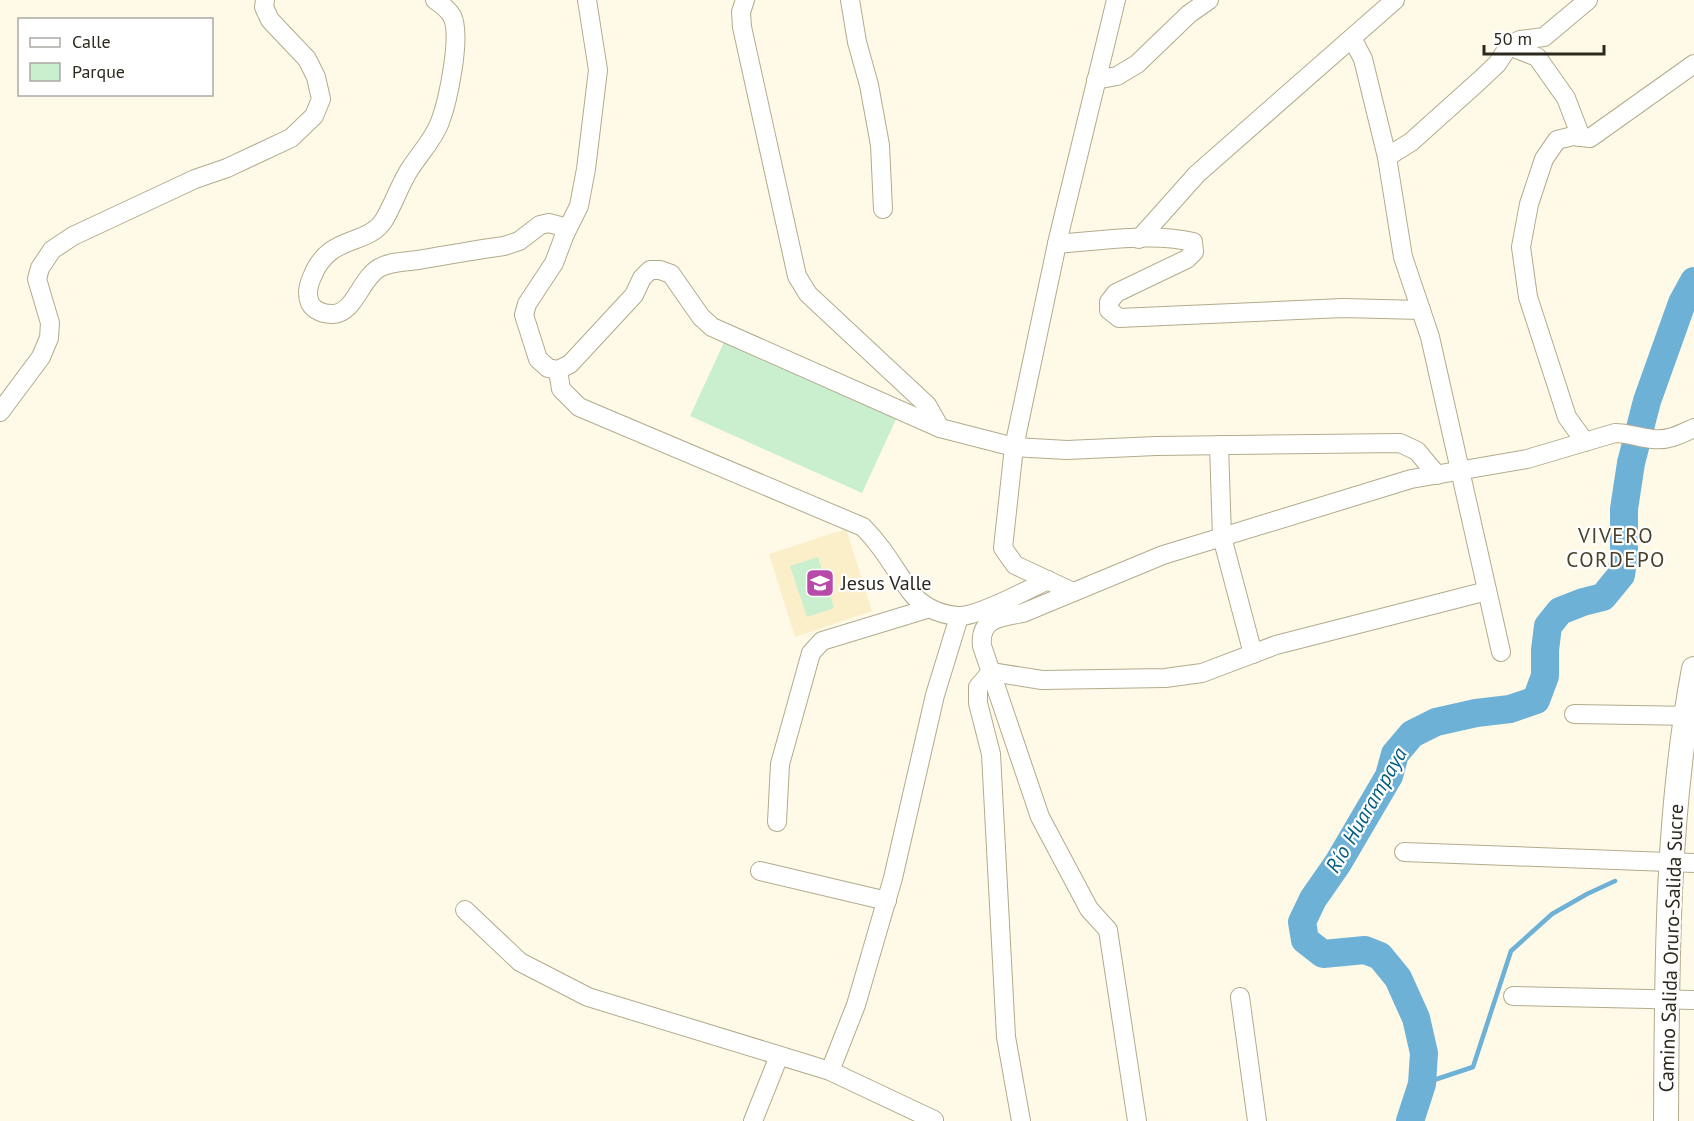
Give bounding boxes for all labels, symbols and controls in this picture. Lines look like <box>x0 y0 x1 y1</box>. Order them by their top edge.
legend <box>18 18 213 96</box>
scale bar <box>1484 18 1604 56</box>
text: 50 m <box>1493 27 1532 50</box>
text: Calle <box>72 30 111 53</box>
text: Parque <box>72 60 125 83</box>
district label: VIVERO CORDEPO <box>1566 522 1666 573</box>
school or university icon: Jesus Valle <box>804 567 836 599</box>
place label: Jesus Valle <box>840 570 931 596</box>
water label: Río Huarampaya <box>1319 742 1413 878</box>
street label: Camino Salida Oruro-Salida Sucre <box>1653 803 1689 1093</box>

